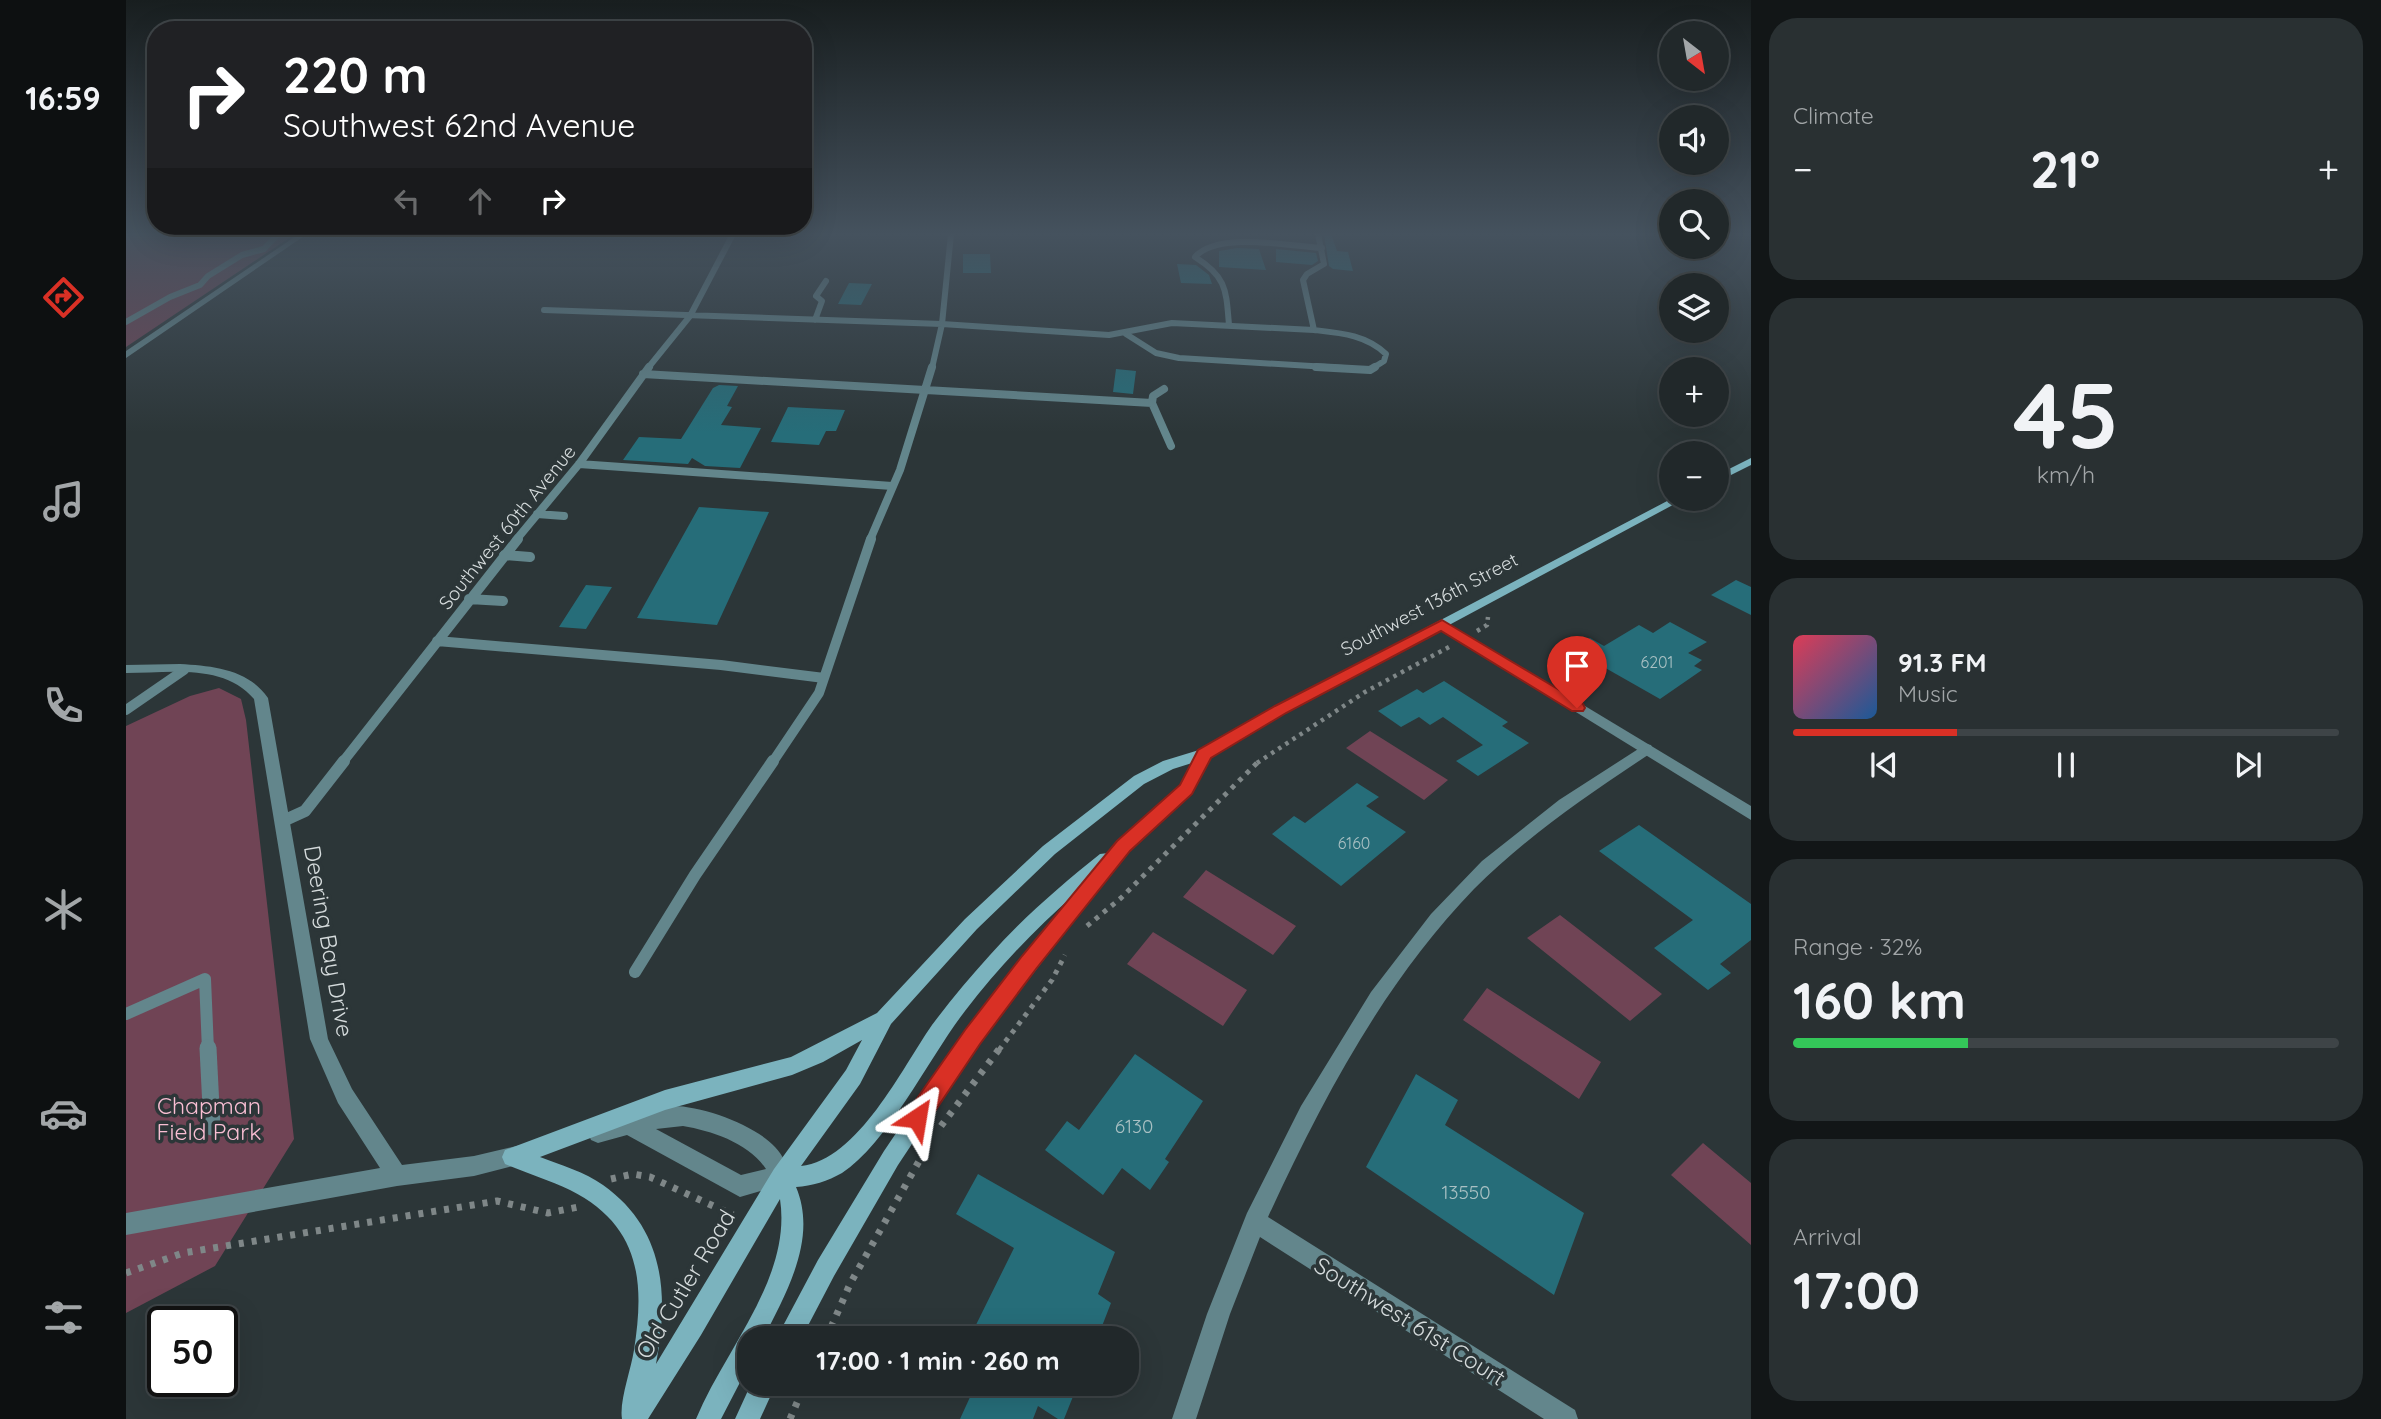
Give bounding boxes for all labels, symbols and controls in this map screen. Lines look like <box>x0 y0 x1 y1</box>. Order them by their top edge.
north arrow <box>1659 21 1729 91</box>
map controls <box>1659 21 1729 511</box>
text: 220 m <box>283 44 428 105</box>
icon: right <box>168 49 259 140</box>
text: 16:59 <box>25 78 101 118</box>
text: Climate <box>1793 101 1874 130</box>
text: Southwest 62nd Avenue <box>283 105 635 145</box>
button: sound <box>1659 105 1729 175</box>
text: 21° <box>2030 136 2100 201</box>
text: − <box>1793 145 1813 193</box>
text: + <box>2318 145 2339 193</box>
icon: left <box>388 182 426 220</box>
icon: ahead <box>461 182 499 220</box>
icon: right <box>534 182 572 220</box>
button: search <box>1659 189 1729 259</box>
icon: directions <box>39 273 88 322</box>
button: layers <box>1659 273 1729 343</box>
button: + <box>1659 357 1729 427</box>
text: 45 <box>2013 357 2119 471</box>
street label: Southwest 60th Avenue <box>433 440 581 614</box>
button: − <box>1659 441 1729 511</box>
text: km/h <box>2037 460 2095 489</box>
icon: music <box>39 477 88 526</box>
street label: Southwest 136th Street <box>1336 547 1522 661</box>
pin <box>1547 636 1607 708</box>
text: 91.3 FM <box>1898 646 1987 679</box>
icon: arrive <box>1558 647 1596 685</box>
house number: 6201 <box>1641 652 1673 672</box>
text: Music <box>1898 679 1958 708</box>
icon: phone <box>39 681 88 730</box>
icon: previous <box>1865 746 1903 784</box>
icon: pause <box>2047 746 2085 784</box>
icon: next <box>2229 746 2267 784</box>
house number: 6160 <box>1338 833 1370 853</box>
street label: Deering Bay Drive <box>298 843 360 1039</box>
icon: climate <box>39 885 88 934</box>
text: Range · 32% <box>1793 932 1922 961</box>
text: 160 km <box>1793 967 1966 1032</box>
position arrow <box>880 1081 954 1155</box>
icon: car <box>39 1089 88 1138</box>
park label: Chapman Field Park <box>157 1091 261 1146</box>
house number: 6130 <box>1115 1114 1153 1138</box>
house number: 13550 <box>1441 1180 1491 1204</box>
street label: Old Cutler Road <box>629 1204 741 1364</box>
text: Arrival <box>1793 1222 1862 1251</box>
street label: Southwest 61st Court <box>1309 1250 1511 1392</box>
text: 17:00 <box>1793 1257 1920 1322</box>
icon: filters <box>39 1293 88 1342</box>
speed limit sign: 50 <box>147 1306 238 1397</box>
text: 17:00 · 1 min · 260 m <box>816 1344 1060 1377</box>

